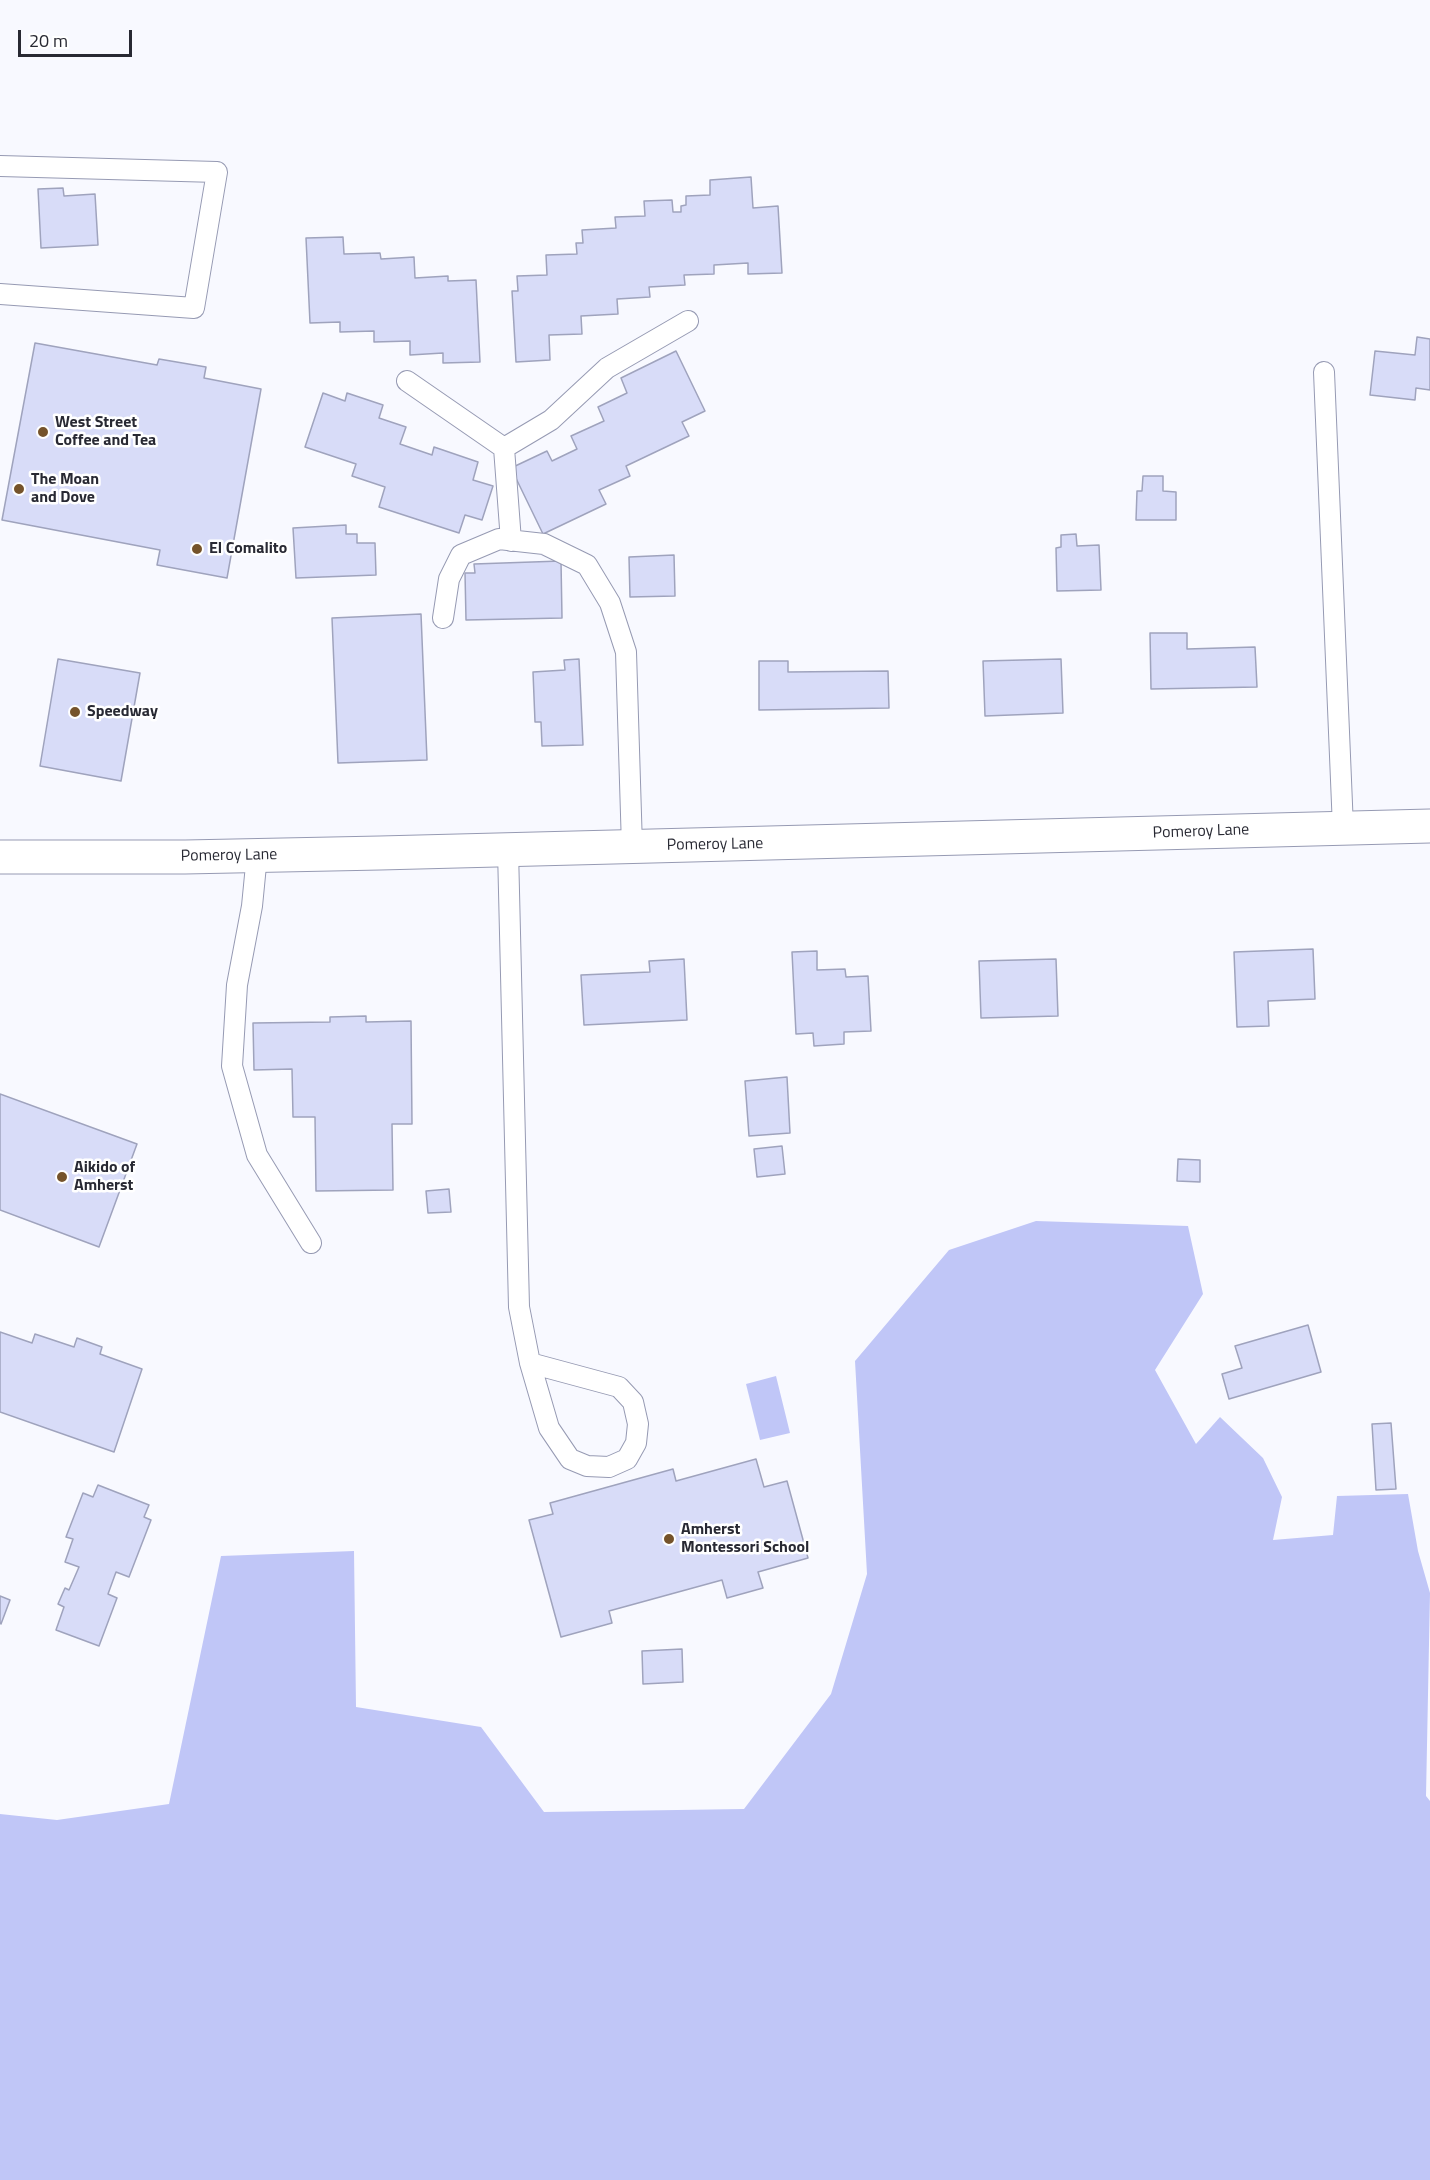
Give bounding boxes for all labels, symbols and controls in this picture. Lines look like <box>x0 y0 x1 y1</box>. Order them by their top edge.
scale bar <box>21 18 135 56</box>
text: 20 m <box>29 27 68 54</box>
place label: West Street Coffee and Tea <box>55 413 156 451</box>
marker: West Street Coffee and Tea <box>36 425 50 439</box>
place label: The Moan and Dove <box>31 470 99 508</box>
marker: The Moan and Dove <box>12 482 26 496</box>
place label: El Comalito <box>209 539 287 559</box>
marker: El Comalito <box>190 542 204 556</box>
place label: Speedway <box>87 702 158 722</box>
marker: Speedway <box>68 705 82 719</box>
street label: Pomeroy Lane <box>1152 821 1250 843</box>
street label: Pomeroy Lane <box>667 835 763 855</box>
street label: Pomeroy Lane <box>181 846 277 866</box>
place label: Aikido of Amherst <box>74 1158 135 1196</box>
marker: Aikido of Amherst <box>55 1170 69 1184</box>
place label: Amherst Montessori School <box>681 1520 809 1558</box>
marker: Amherst Montessori School <box>662 1532 676 1546</box>

